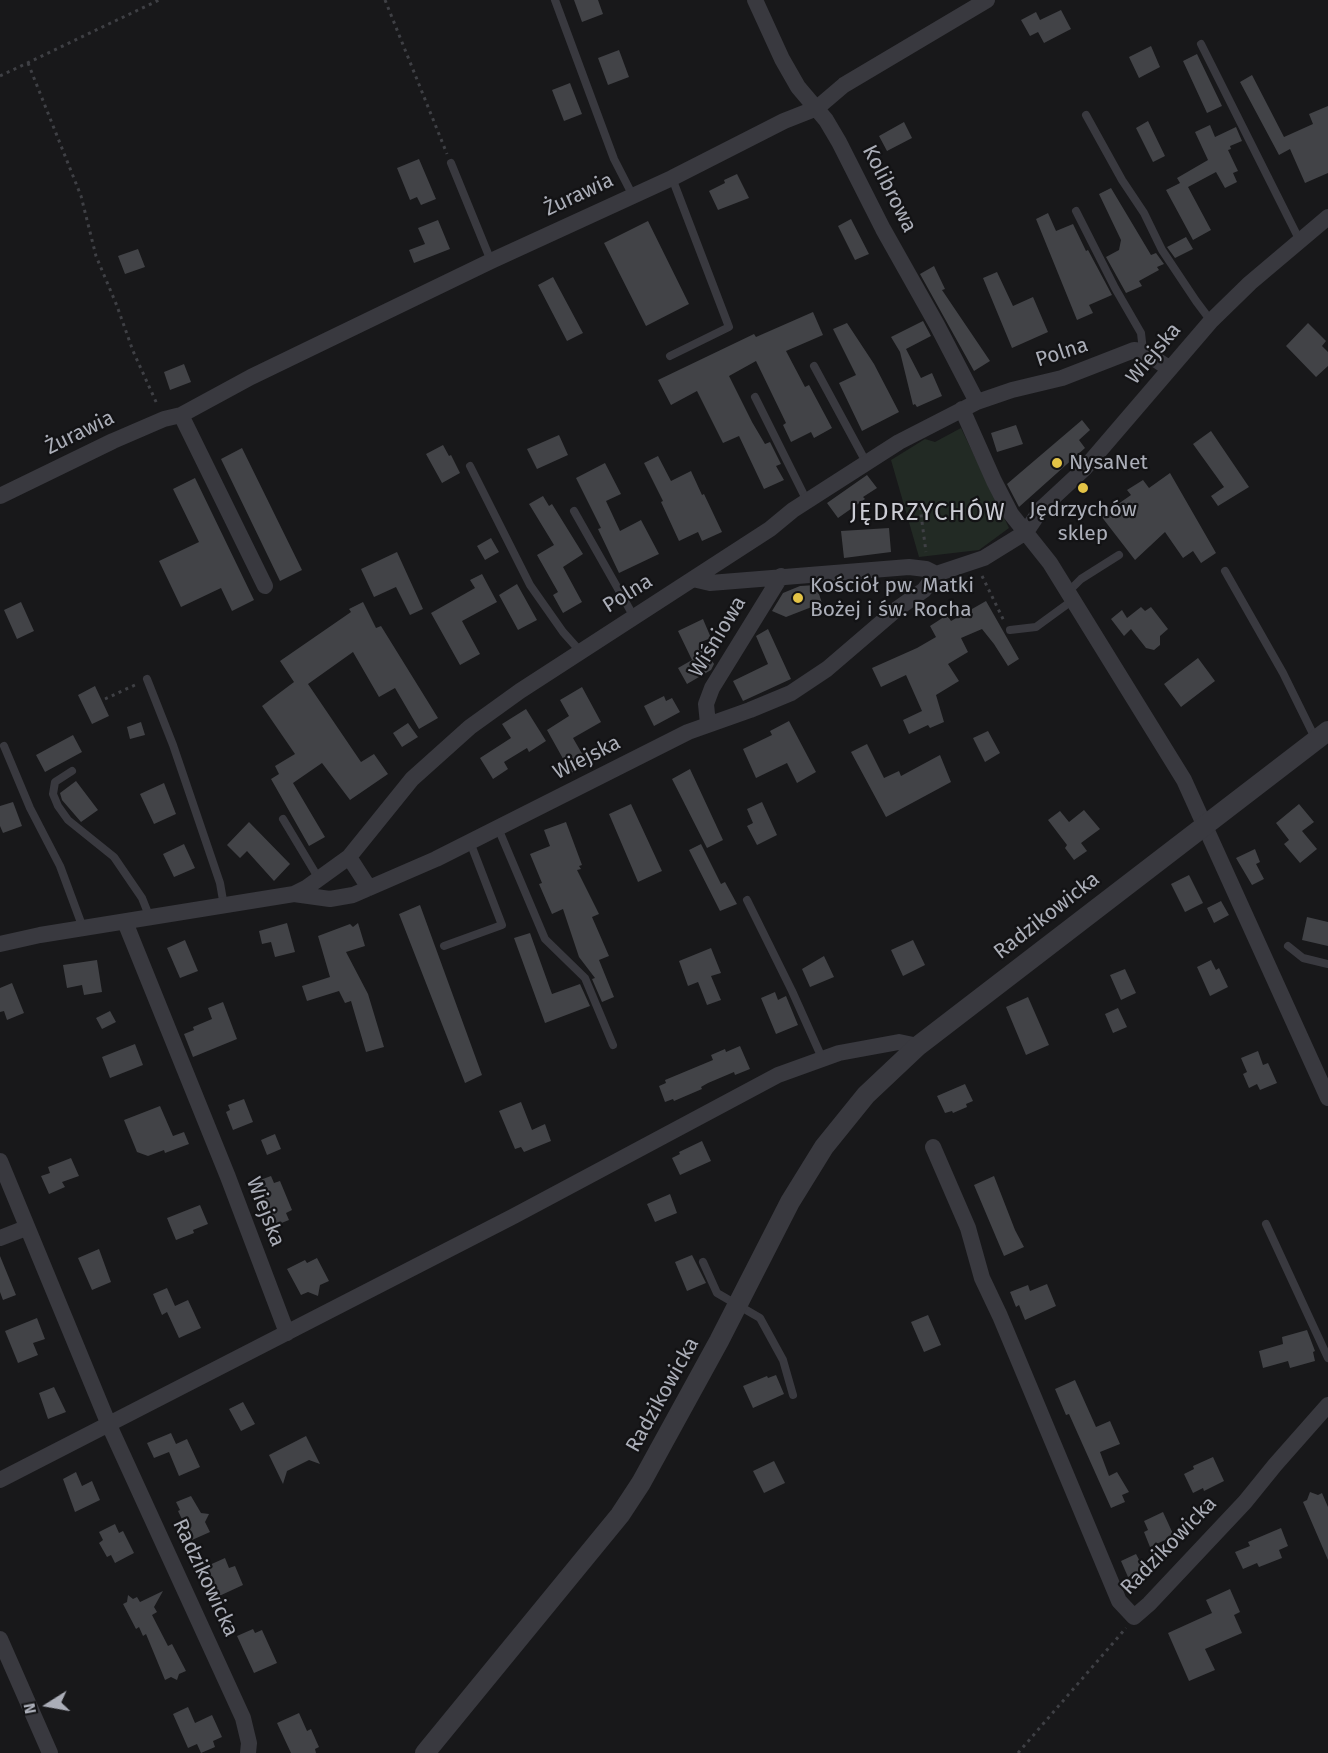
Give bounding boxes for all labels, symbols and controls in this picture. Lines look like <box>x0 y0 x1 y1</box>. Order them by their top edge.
street label: Kolibrowa <box>856 141 922 237</box>
street label: Żurawia <box>540 168 618 222</box>
street label: Wiejska <box>1121 318 1187 390</box>
street label: Polna <box>1033 333 1091 373</box>
street label: Żurawia <box>41 405 119 461</box>
place label: NysaNet <box>1069 450 1148 476</box>
marker: NysaNet <box>1050 456 1064 470</box>
marker: Jędrzychów sklep <box>1076 481 1090 495</box>
place label: Jędrzychów sklep <box>1029 497 1137 547</box>
district label: JĘDRZYCHÓW <box>850 499 1006 527</box>
street label: Polna <box>599 569 657 619</box>
place label: Kościół pw. Matki Bożej i św. Rocha <box>810 573 974 623</box>
marker: Kościół pw. Matki Bożej i św. Rocha <box>791 591 805 605</box>
street label: Wiśniowa <box>684 592 752 682</box>
street label: Wiejska <box>549 730 625 786</box>
street label: Radzikowicka <box>989 867 1105 965</box>
street label: Wiejska <box>240 1174 290 1250</box>
street label: Radzikowicka <box>621 1333 705 1457</box>
street label: Radzikowicka <box>1116 1491 1222 1601</box>
street label: Radzikowicka <box>167 1515 243 1641</box>
north arrow <box>18 1675 78 1735</box>
text: N <box>20 1702 40 1716</box>

